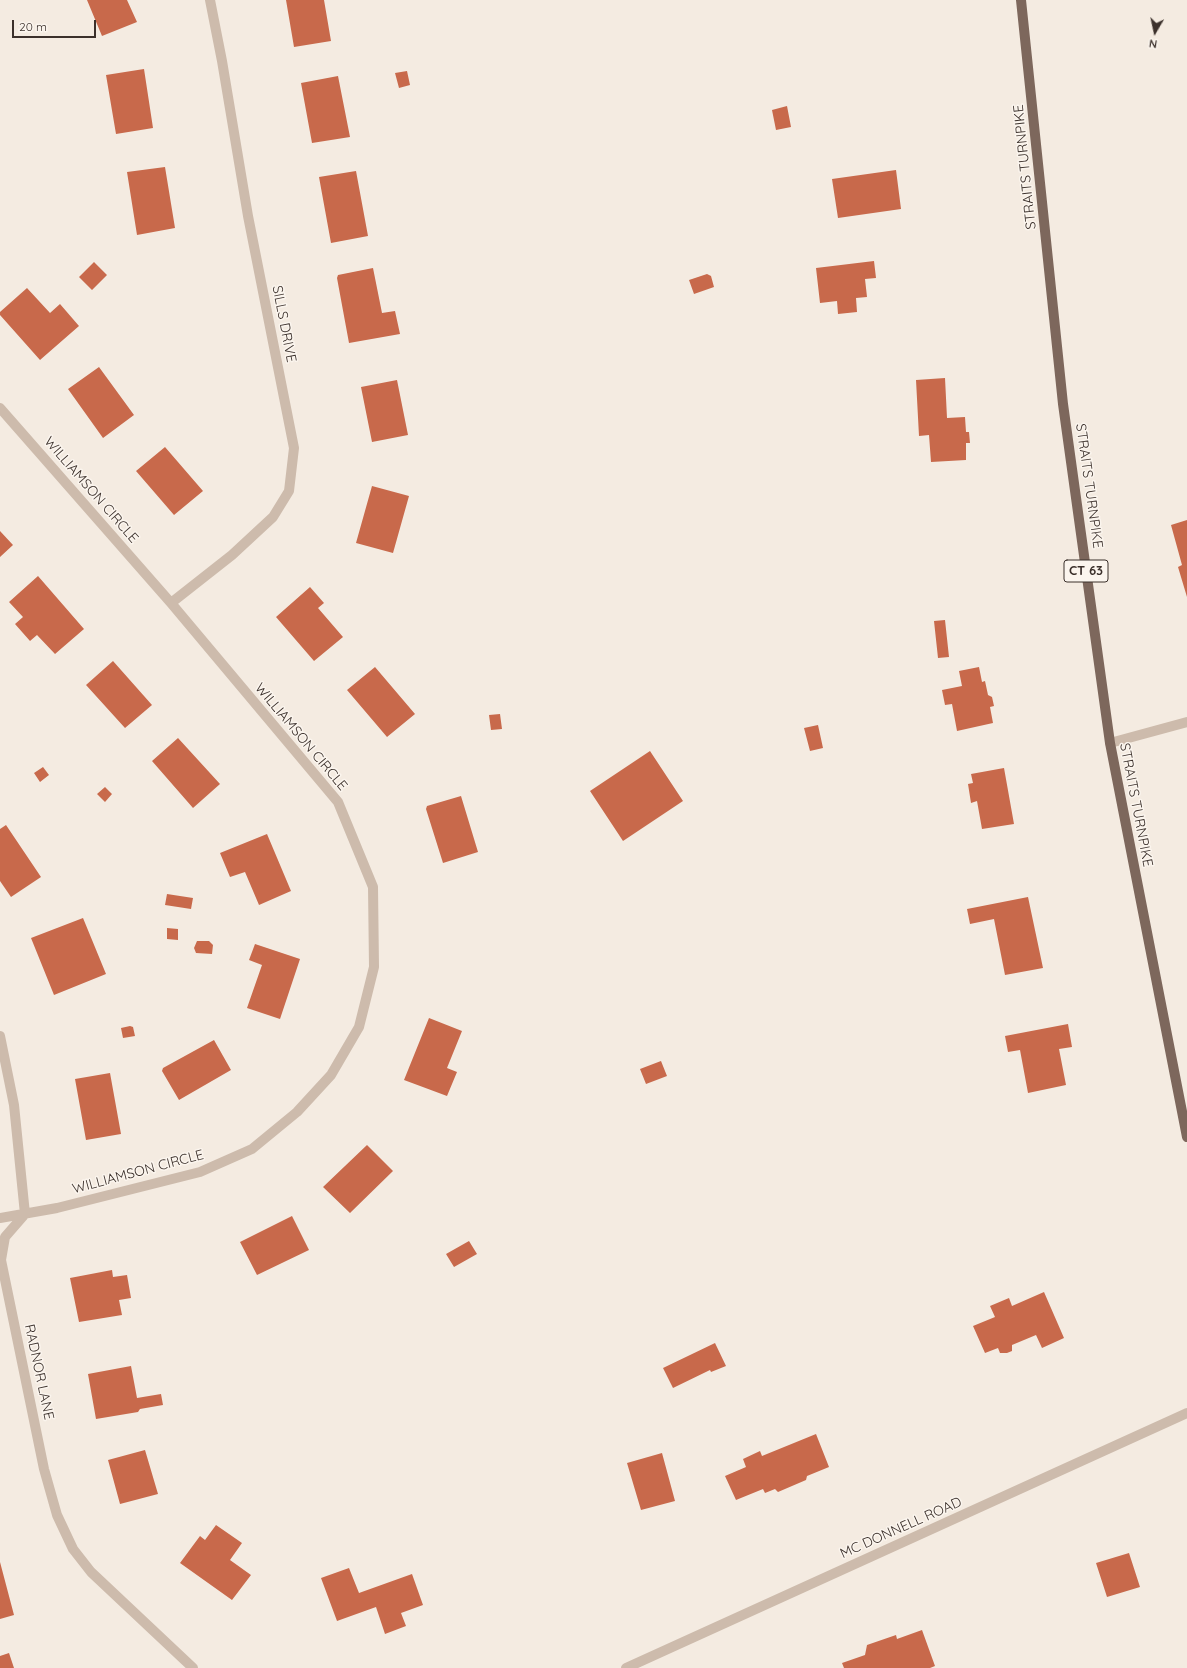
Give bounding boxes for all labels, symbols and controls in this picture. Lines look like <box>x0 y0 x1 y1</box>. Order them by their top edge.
scale bar <box>14 12 98 38</box>
north arrow <box>1135 12 1175 52</box>
text: 20 m <box>19 19 47 34</box>
text: N <box>1148 36 1158 51</box>
street label: STRAITS TURNPIKE <box>1010 104 1040 230</box>
street label: SILLS DRIVE <box>268 284 300 364</box>
street label: STRAITS TURNPIKE <box>1072 423 1106 549</box>
street label: WILLIAMSON CIRCLE <box>40 434 142 546</box>
road number: CT 63 <box>1064 560 1108 582</box>
street label: WILLIAMSON CIRCLE <box>251 680 351 794</box>
street label: STRAITS TURNPIKE <box>1116 742 1156 868</box>
street label: WILLIAMSON CIRCLE <box>71 1146 205 1198</box>
street label: RADNOR LANE <box>21 1323 57 1421</box>
street label: MC DONNELL ROAD <box>838 1494 964 1562</box>

